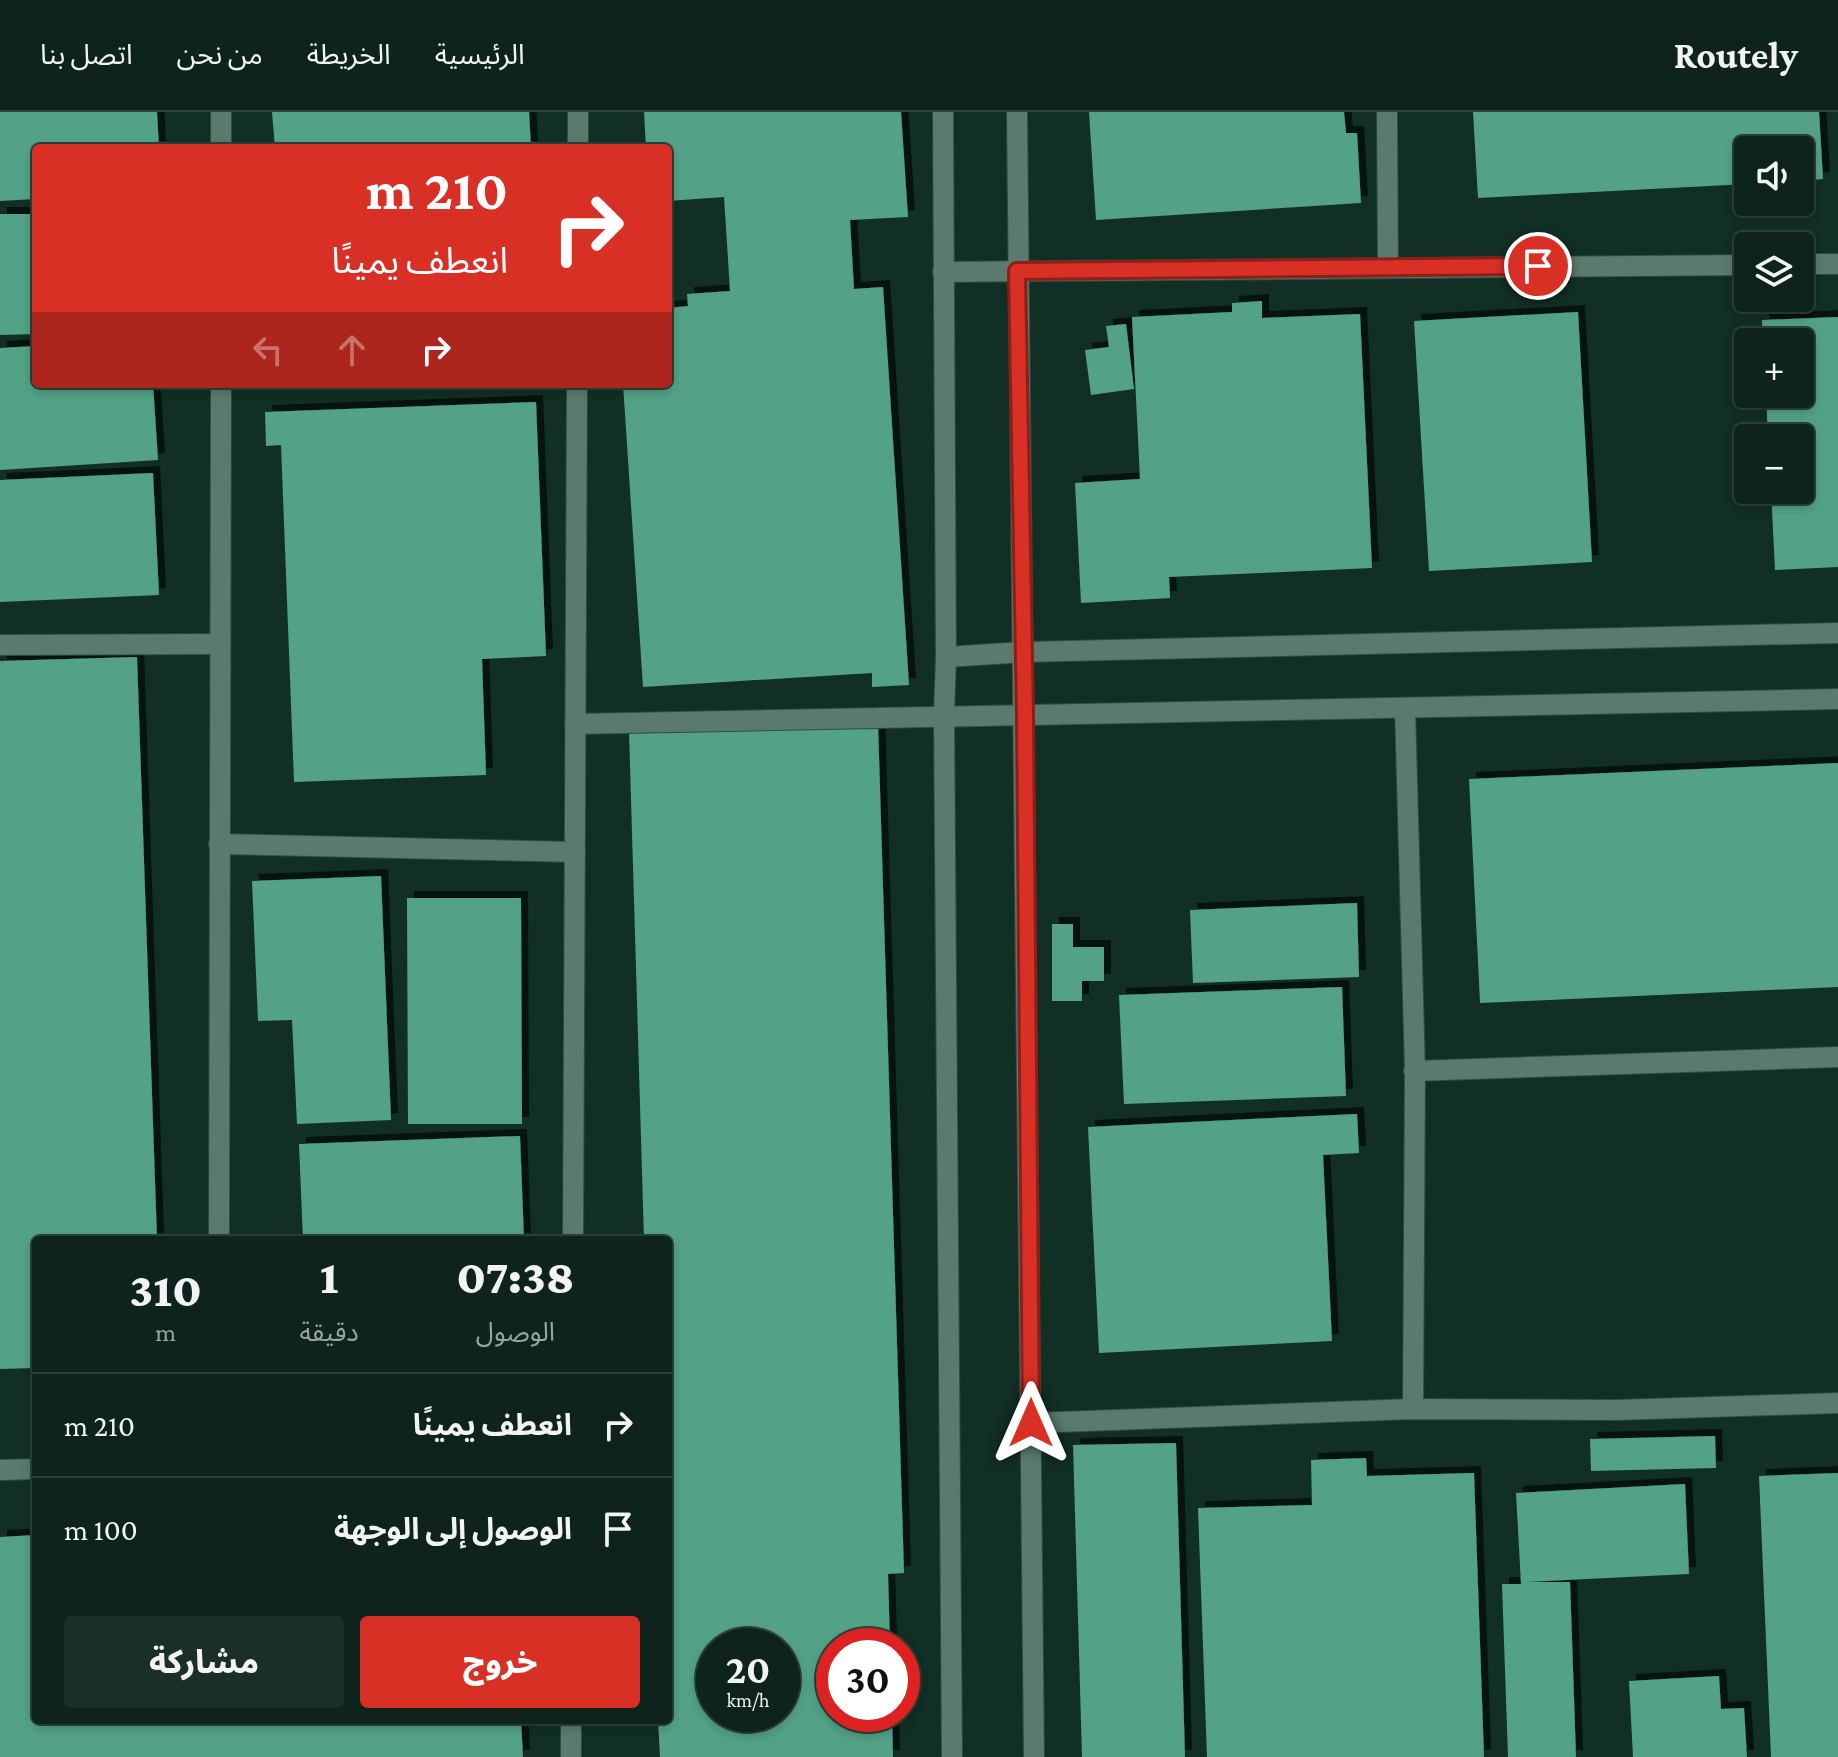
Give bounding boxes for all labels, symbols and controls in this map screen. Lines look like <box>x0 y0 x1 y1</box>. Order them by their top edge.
text: Routely <box>1674 34 1798 76</box>
text: اتصل بنا <box>40 39 133 70</box>
text: من نحن <box>177 39 263 70</box>
text: الخريطة <box>307 39 391 70</box>
text: الرئيسية <box>435 39 525 70</box>
map controls <box>1734 136 1814 504</box>
button: sound <box>1734 136 1814 216</box>
text: 210 m <box>366 159 508 221</box>
icon: right <box>536 176 640 280</box>
pin <box>1504 232 1572 300</box>
button: layers <box>1734 232 1814 312</box>
text: انعطف يمينًا <box>331 241 508 281</box>
icon: arrive <box>1516 244 1560 288</box>
icon: left <box>246 328 290 372</box>
icon: ahead <box>330 328 374 372</box>
icon: right <box>414 328 458 372</box>
button: + <box>1734 328 1814 408</box>
button: − <box>1734 424 1814 504</box>
text: 1 <box>320 1250 338 1303</box>
text: 07:38 <box>456 1250 575 1303</box>
text: 310 <box>130 1263 202 1316</box>
text: m <box>155 1318 176 1347</box>
text: دقيقة <box>299 1318 359 1347</box>
text: الوصول <box>476 1318 555 1347</box>
position arrow <box>989 1381 1073 1465</box>
icon: right <box>596 1403 640 1447</box>
text: انعطف يمينًا <box>413 1408 572 1441</box>
text: 210 m <box>64 1409 135 1442</box>
icon: arrive <box>596 1507 640 1551</box>
text: الوصول إلى الوجهة <box>334 1512 572 1545</box>
text: 100 m <box>64 1513 138 1546</box>
button: مشاركة <box>64 1616 344 1708</box>
button: خروج <box>360 1616 640 1708</box>
speed limit sign: 30 <box>816 1628 920 1732</box>
text: 20 <box>726 1647 770 1692</box>
text: km/h <box>726 1689 770 1711</box>

